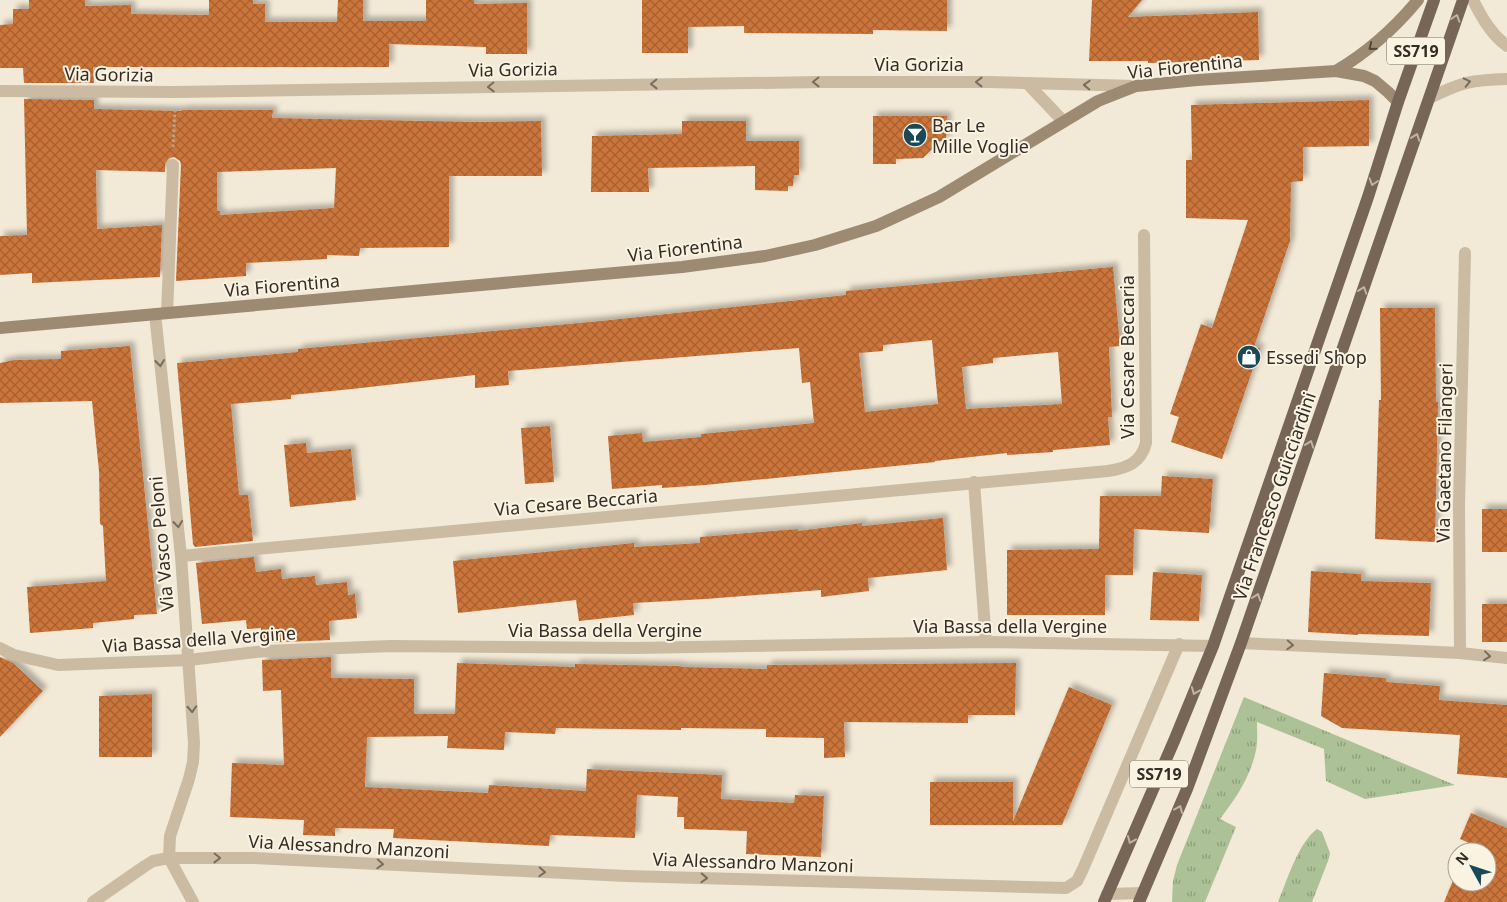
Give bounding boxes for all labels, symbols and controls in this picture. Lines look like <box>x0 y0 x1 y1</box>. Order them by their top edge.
one-way arrow <box>1451 15 1461 23</box>
road number: SS719 <box>1387 37 1445 64</box>
one-way arrow <box>1369 41 1378 49</box>
street label: Via Fiorentina <box>1126 48 1244 84</box>
street label: Via Gorizia <box>874 52 964 76</box>
street label: Via Gorizia <box>468 56 558 82</box>
street label: Via Gorizia <box>64 61 154 87</box>
one-way arrow <box>812 77 820 87</box>
one-way arrow <box>974 77 982 87</box>
one-way arrow <box>1462 77 1471 88</box>
one-way arrow <box>649 79 657 89</box>
one-way arrow <box>1083 80 1090 90</box>
one-way arrow <box>487 82 494 92</box>
place label: Bar Le Mille Voglie <box>932 113 1029 158</box>
bar icon: Bar Le Mille Voglie <box>902 122 928 148</box>
one-way arrow <box>1411 133 1421 141</box>
one-way arrow <box>1368 178 1378 186</box>
street label: Via Fiorentina <box>626 229 744 267</box>
street label: Via Fiorentina <box>223 268 341 302</box>
street label: Via Cesare Beccaria <box>1115 275 1139 439</box>
one-way arrow <box>1357 286 1367 295</box>
shop icon: Essedi Shop <box>1236 344 1262 370</box>
place label: Essedi Shop <box>1266 345 1367 369</box>
one-way arrow <box>154 359 165 367</box>
street label: Via Gaetano Filangeri <box>1430 363 1458 543</box>
street label: Via Francesco Guicciardini <box>1227 389 1321 603</box>
one-way arrow <box>1304 440 1314 448</box>
street label: Via Vasco Peloni <box>143 475 179 613</box>
street label: Via Cesare Beccaria <box>493 483 659 521</box>
one-way arrow <box>172 520 183 528</box>
one-way arrow <box>1251 594 1261 602</box>
street label: Via Bassa della Vergine <box>913 614 1107 638</box>
street label: Via Bassa della Vergine <box>508 618 702 642</box>
street label: Via Bassa della Vergine <box>101 620 297 658</box>
one-way arrow <box>1286 640 1294 651</box>
one-way arrow <box>1484 650 1492 661</box>
one-way arrow <box>1191 686 1201 695</box>
one-way arrow <box>187 705 198 713</box>
road number: SS719 <box>1130 761 1188 788</box>
one-way arrow <box>1172 805 1183 814</box>
street label: Via Alessandro Manzoni <box>248 829 450 863</box>
one-way arrow <box>1126 835 1137 844</box>
north arrow <box>1447 842 1497 892</box>
street label: Via Alessandro Manzoni <box>652 846 854 878</box>
text: N <box>1451 848 1473 869</box>
one-way arrow <box>214 852 222 863</box>
one-way arrow <box>376 859 384 870</box>
one-way arrow <box>538 866 546 877</box>
one-way arrow <box>701 873 709 883</box>

